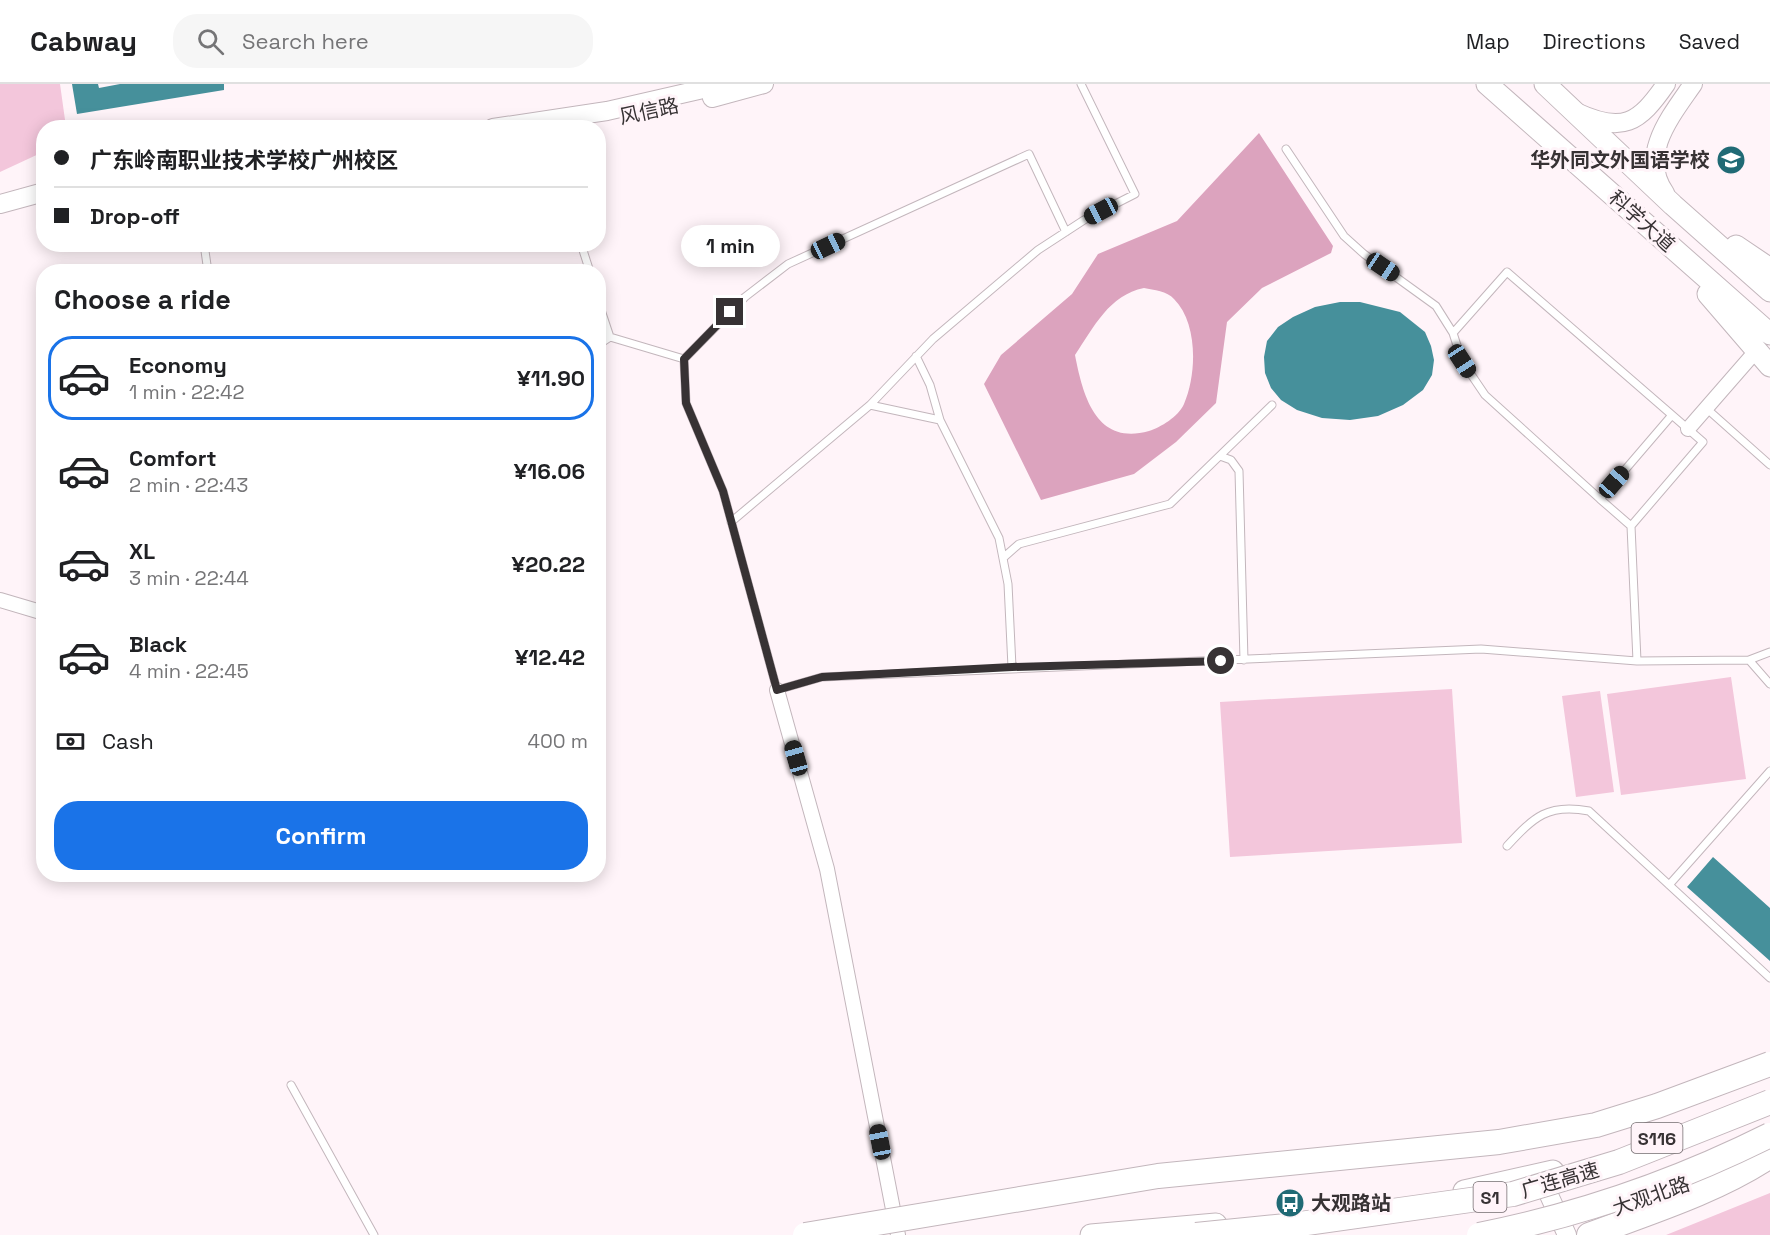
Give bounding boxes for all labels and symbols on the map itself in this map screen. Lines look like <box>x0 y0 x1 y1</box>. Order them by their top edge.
street label: 风信路 <box>617 92 681 130</box>
school or university icon: 华外同文外国语学校 <box>1715 144 1747 176</box>
place label: 华外同文外国语学校 <box>1530 147 1710 173</box>
street label: 科学大道 <box>1604 185 1680 257</box>
car <box>1081 195 1121 227</box>
callout: 1 min <box>680 225 780 267</box>
car <box>808 230 848 262</box>
car <box>1363 249 1403 285</box>
route end <box>716 298 743 325</box>
car <box>1445 341 1479 381</box>
car <box>1595 463 1633 501</box>
route start <box>1207 647 1234 674</box>
car <box>782 738 810 778</box>
car <box>868 1123 892 1161</box>
road number: S116 <box>1632 1123 1682 1153</box>
street label: 广连高速 <box>1518 1156 1602 1204</box>
street label: 大观北路 <box>1609 1171 1693 1221</box>
road number: S1 <box>1474 1182 1506 1212</box>
bus stop icon: 大观路站 <box>1274 1187 1306 1219</box>
place label: 大观路站 <box>1311 1190 1391 1216</box>

